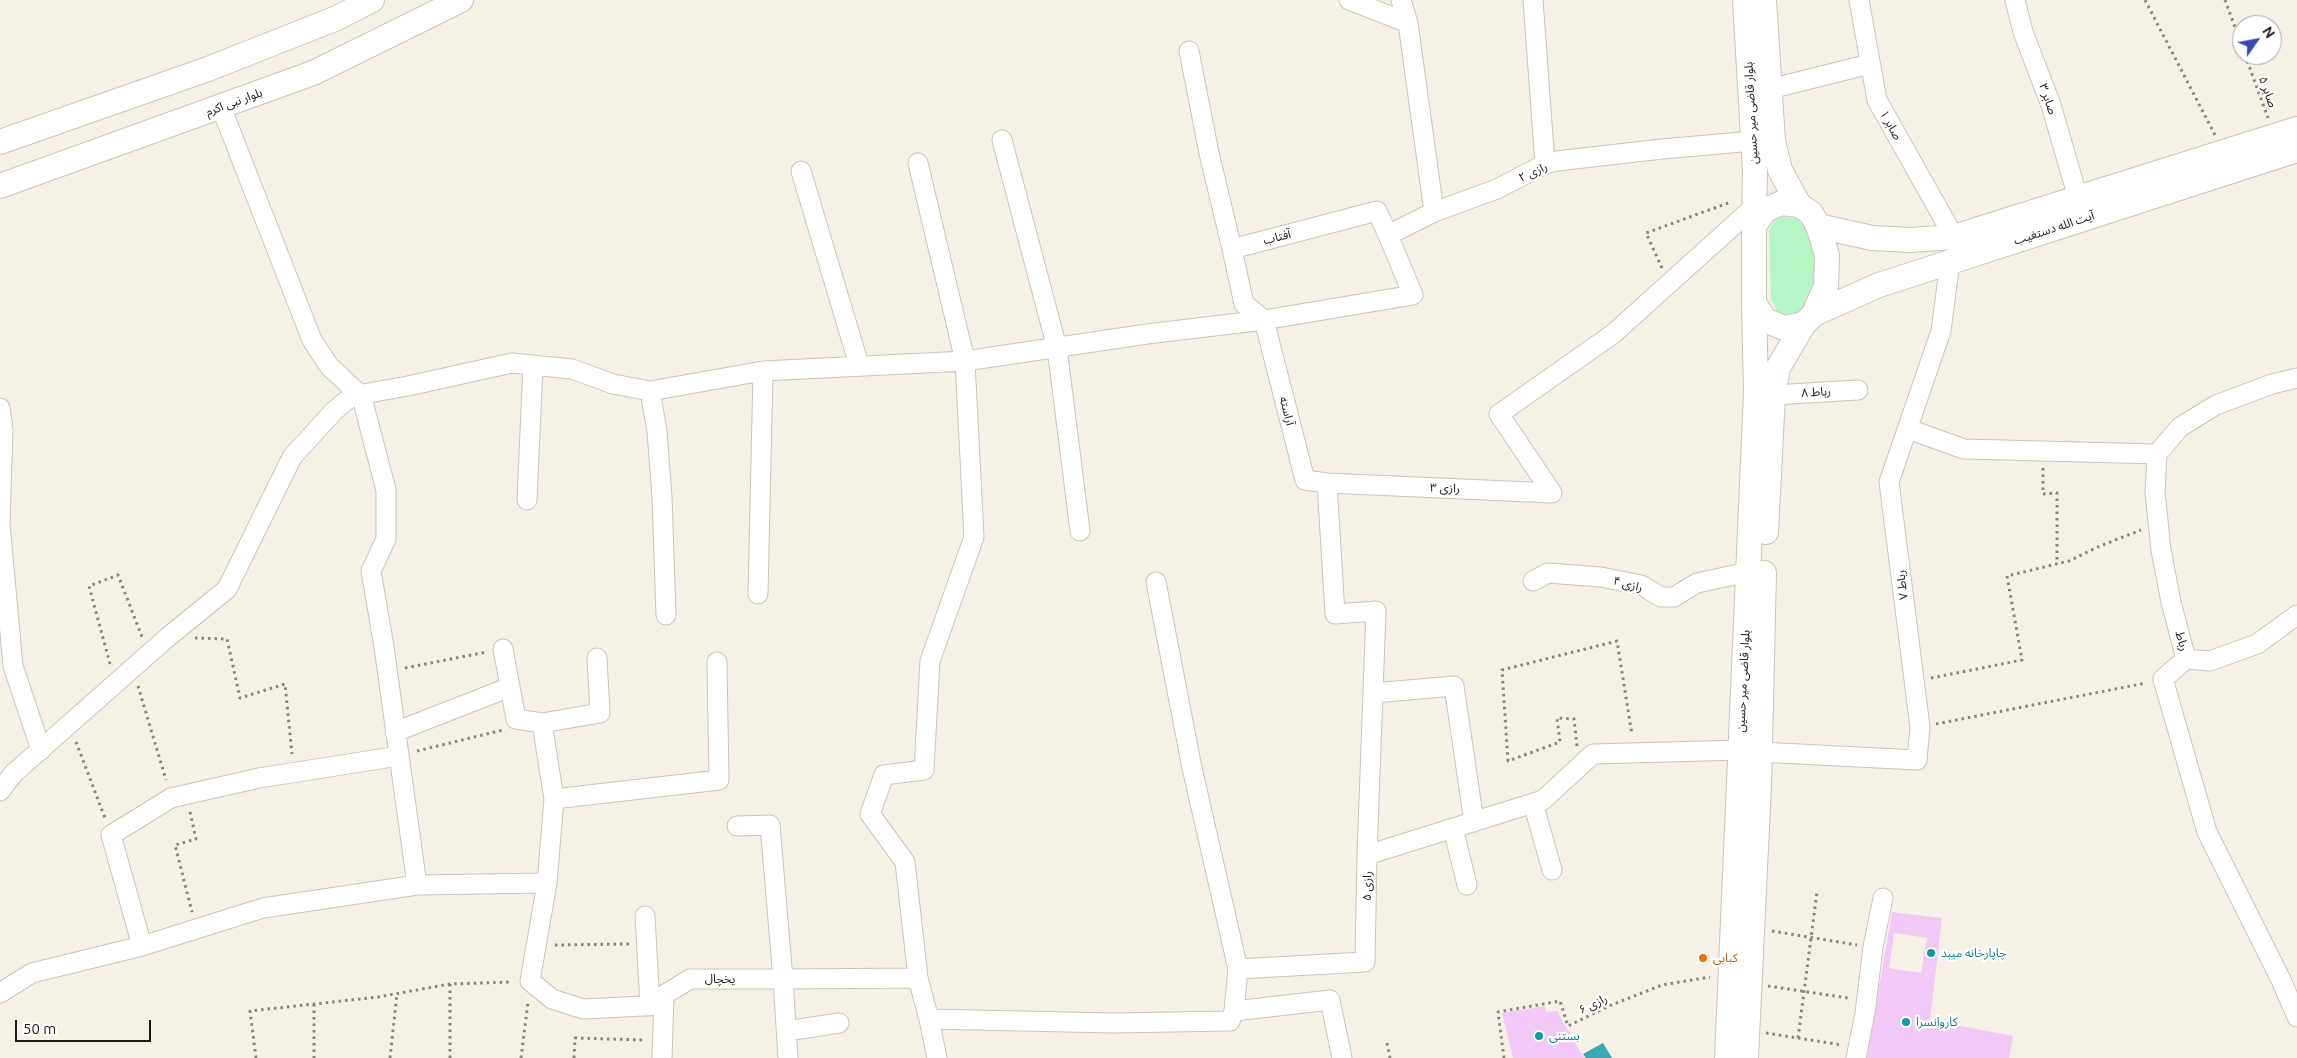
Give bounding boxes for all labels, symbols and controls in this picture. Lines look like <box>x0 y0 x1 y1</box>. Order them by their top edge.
north arrow <box>2232 15 2282 65</box>
text: N <box>2259 24 2278 41</box>
street label: بلوار قاضی میر حسین <box>1741 61 1761 165</box>
street label: صابر ۵ <box>2256 75 2280 109</box>
street label: صابر ۳ <box>2036 82 2060 116</box>
street label: بلوار نبی اکرم <box>204 85 264 119</box>
street label: صابر ۱ <box>1877 108 1905 142</box>
street label: رازی ۲ <box>1516 159 1550 185</box>
street label: آیت الله دستغیب <box>2012 208 2096 248</box>
street label: آفتاب <box>1262 227 1292 247</box>
street label: رباط ۸ <box>1801 384 1831 400</box>
street label: آراسته <box>1276 395 1298 427</box>
street label: رازی ۳ <box>1430 480 1460 496</box>
street label: رباط ۷ <box>1893 569 1911 601</box>
street label: رازی ۴ <box>1612 573 1644 595</box>
street label: بلوار قاضی میر حسین <box>1733 629 1753 733</box>
street label: رباط <box>2172 629 2192 653</box>
street label: رازی ۵ <box>1360 871 1374 901</box>
place label: چاپارخانه میبد <box>1941 946 2006 960</box>
marker: چاپارخانه میبد <box>1925 947 1937 959</box>
place label: کبابی <box>1713 951 1738 965</box>
marker: کبابی <box>1697 952 1709 964</box>
street label: یخچال <box>705 972 735 986</box>
street label: رازی ۶ <box>1576 991 1610 1017</box>
scale bar <box>18 1010 154 1042</box>
place label: کاروانسرا <box>1916 1015 1958 1029</box>
marker: کاروانسرا <box>1900 1016 1912 1028</box>
text: 50 m <box>23 1020 56 1037</box>
place label: بستنی <box>1549 1029 1580 1043</box>
marker: بستنی <box>1533 1030 1545 1042</box>

